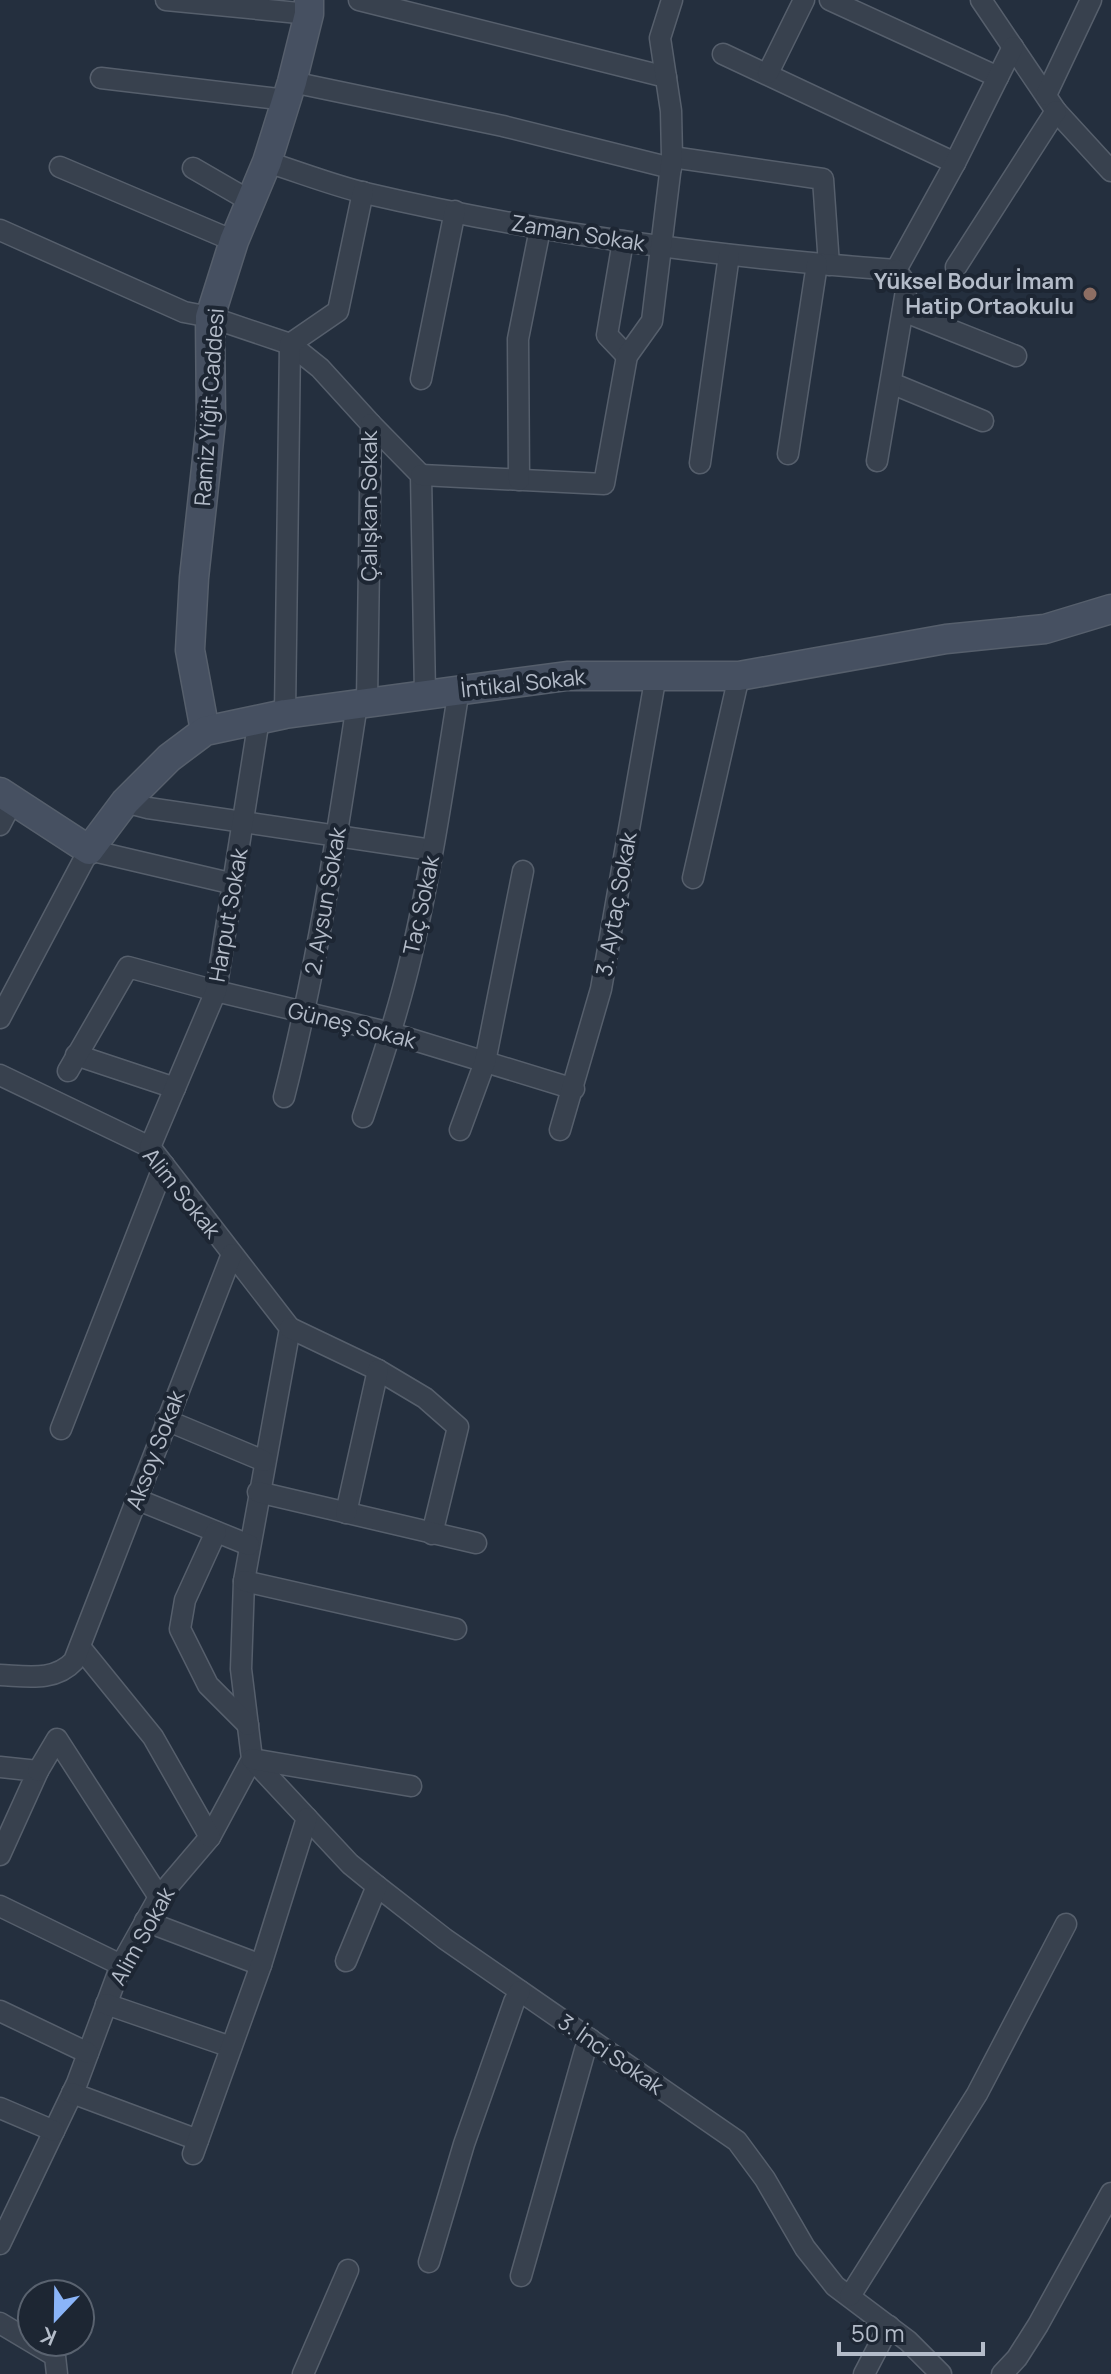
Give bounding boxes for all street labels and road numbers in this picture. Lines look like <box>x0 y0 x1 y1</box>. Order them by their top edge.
street label: Zaman Sokak <box>509 208 648 259</box>
street label: Ramiz Yiğit Caddesi <box>187 307 231 507</box>
street label: Çalışkan Sokak <box>354 429 384 582</box>
street label: İntikal Sokak <box>459 661 588 704</box>
street label: 2. Aysun Sokak <box>297 824 353 977</box>
street label: 3. Aytaç Sokak <box>589 829 644 978</box>
street label: Harput Sokak <box>201 845 255 984</box>
street label: Taç Sokak <box>396 851 446 958</box>
street label: Güneş Sokak <box>285 995 420 1056</box>
street label: Alim Sokak <box>136 1142 228 1245</box>
street label: Aksoy Sokak <box>119 1385 192 1514</box>
street label: Alim Sokak <box>103 1881 182 1990</box>
street label: 3. İnci Sokak <box>552 2007 671 2102</box>

